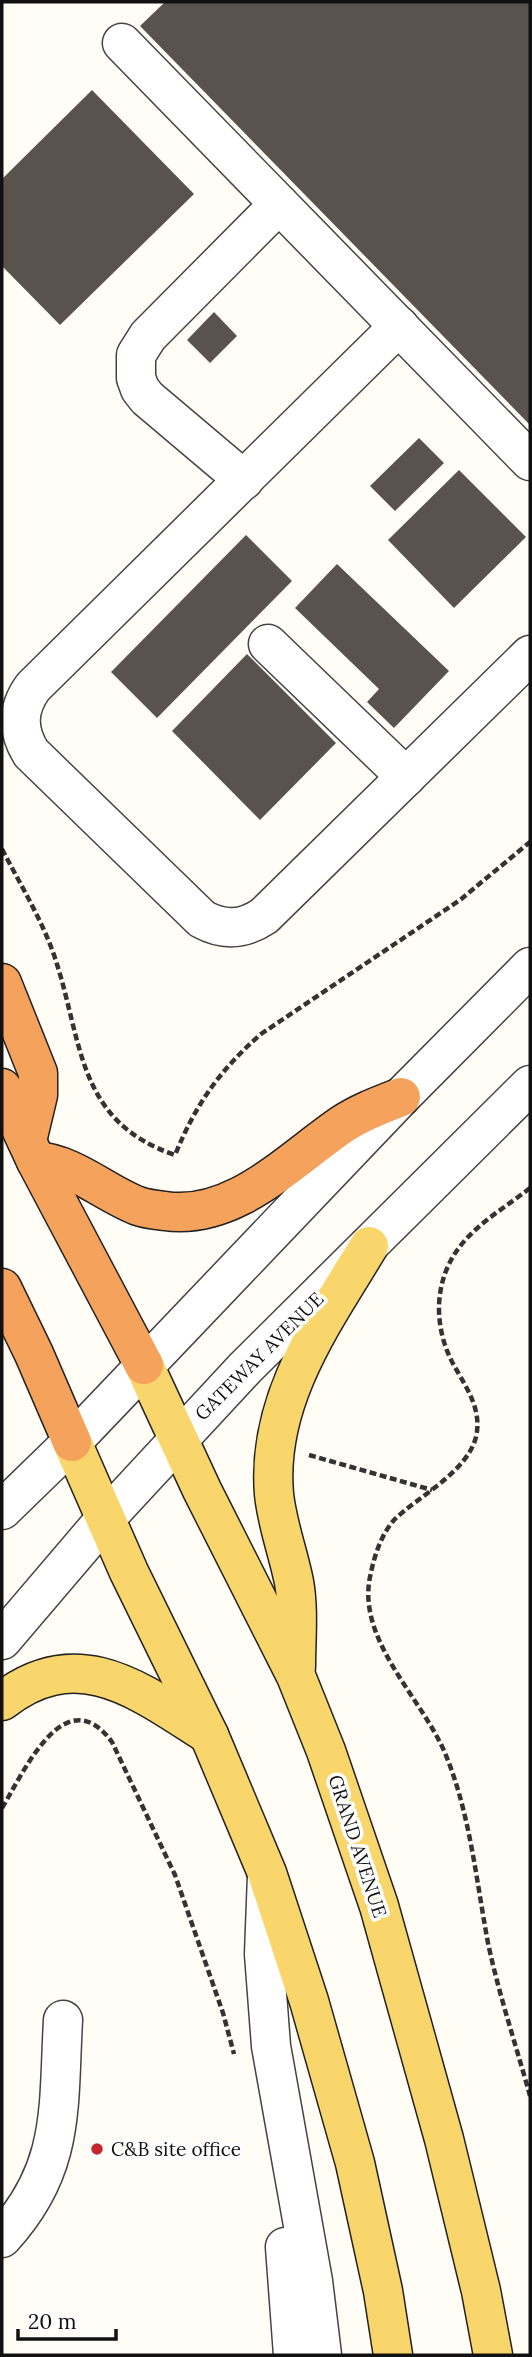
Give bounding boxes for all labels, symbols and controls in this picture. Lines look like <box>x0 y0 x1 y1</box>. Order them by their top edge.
street label: GATEWAY AVENUE <box>190 1287 328 1425</box>
street label: GRAND AVENUE <box>324 1772 392 1920</box>
place label: C&B site office <box>111 2137 241 2161</box>
marker: C&B site office <box>89 2141 105 2157</box>
scale bar <box>18 2298 116 2342</box>
text: 20 m <box>28 2308 77 2335</box>

